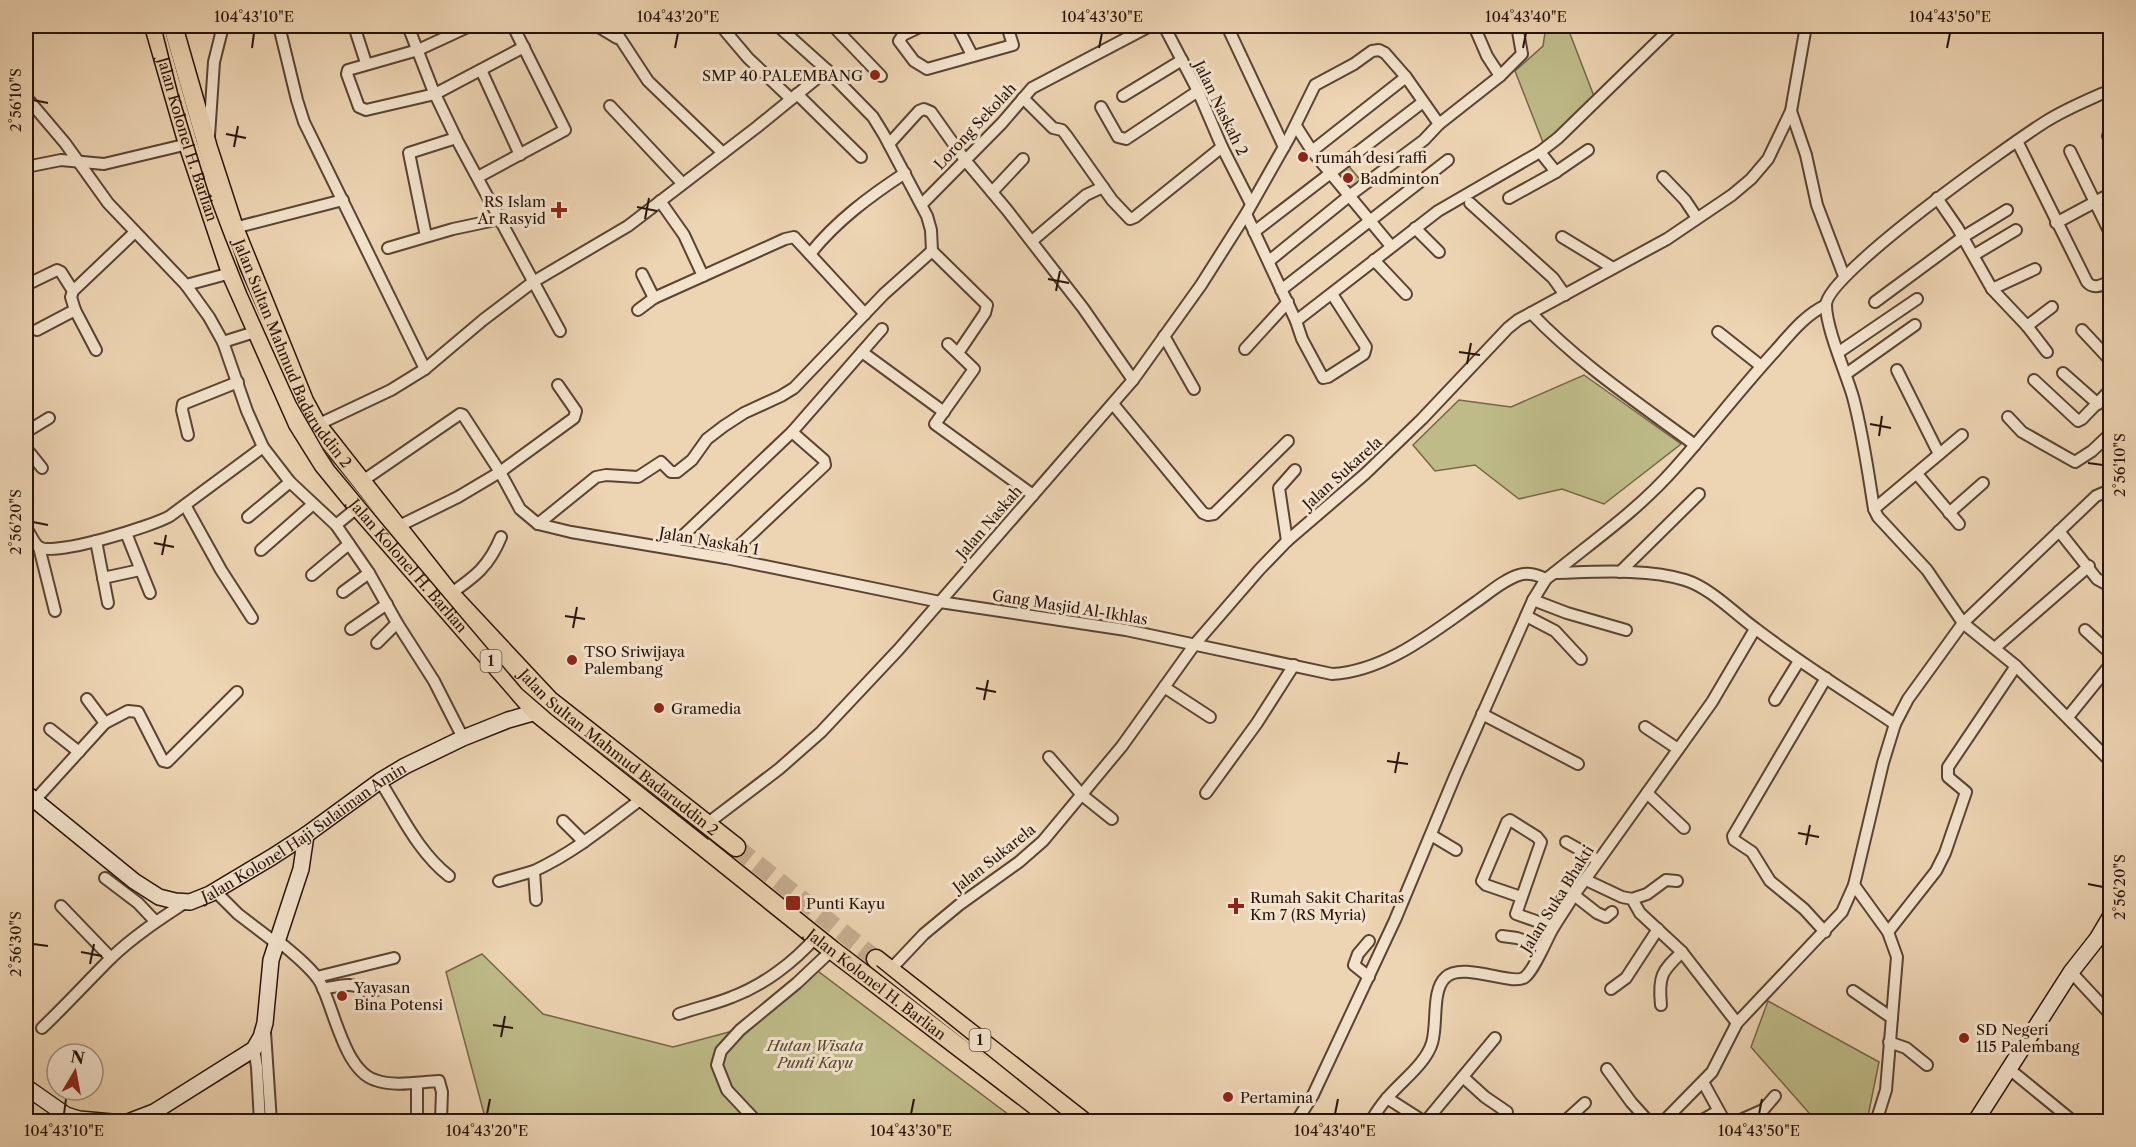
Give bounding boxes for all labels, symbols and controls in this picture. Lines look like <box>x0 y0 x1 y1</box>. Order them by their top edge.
text: 104°43'10"E <box>214 7 294 26</box>
text: 104°43'20"E <box>637 7 719 26</box>
text: 104°43'30"E <box>1061 7 1143 26</box>
text: 104°43'40"E <box>1485 7 1567 26</box>
text: 104°43'50"E <box>1909 7 1991 26</box>
street label: Jalan Kolonel H. Barlian <box>153 53 223 224</box>
street label: Jalan Naskah 2 <box>1189 56 1252 159</box>
place label: SMP 40 PALEMBANG <box>702 66 863 85</box>
text: 2°56'10"S <box>6 68 25 132</box>
marker: SMP 40 PALEMBANG <box>868 68 882 82</box>
street label: Lorong Sekolah <box>930 78 1021 173</box>
place label: rumah desi raffi <box>1315 148 1428 167</box>
marker: rumah desi raffi <box>1296 150 1310 164</box>
place label: Badminton <box>1360 169 1440 188</box>
marker: Badminton <box>1341 171 1355 185</box>
place label: RS Islam Ar Rasyid <box>476 192 546 228</box>
marker: RS Islam Ar Rasyid <box>550 201 568 219</box>
street label: Jalan Sultan Mahmud Badaruddin 2 <box>229 234 356 471</box>
street label: Jalan Sukarela <box>1297 432 1386 515</box>
text: 2°56'10"S <box>2110 433 2129 497</box>
street label: Jalan Naskah <box>951 481 1026 564</box>
text: 2°56'20"S <box>6 489 25 555</box>
street label: Jalan Kolonel H. Barlian <box>344 493 472 637</box>
street label: Jalan Naskah 1 <box>656 523 761 559</box>
street label: Gang Masjid Al-Ikhlas <box>991 585 1149 629</box>
place label: TSO Sriwijaya Palembang <box>584 642 685 678</box>
road number: 1 <box>480 650 502 672</box>
marker: TSO Sriwijaya Palembang <box>565 653 579 667</box>
street label: Jalan Sultan Mahmud Badaruddin 2 <box>514 663 723 839</box>
place label: Gramedia <box>671 699 741 718</box>
marker: Gramedia <box>652 701 666 715</box>
street label: Jalan Kolonel Haji Sulaiman Amin <box>196 758 410 907</box>
street label: Jalan Sukarela <box>947 820 1039 898</box>
street label: Jalan Suka Bhakti <box>1515 841 1598 958</box>
text: 2°56'20"S <box>2110 854 2129 920</box>
place label: Rumah Sakit Charitas Km 7 (RS Myria) <box>1250 888 1404 924</box>
marker: Punti Kayu <box>784 894 802 912</box>
place label: Punti Kayu <box>806 894 885 913</box>
marker: Rumah Sakit Charitas Km 7 (RS Myria) <box>1227 897 1245 915</box>
text: 2°56'30"S <box>6 911 25 977</box>
street label: Jalan Kolonel H. Barlian <box>802 923 951 1044</box>
place label: Yayasan Bina Potensi <box>353 978 443 1014</box>
marker: Yayasan Bina Potensi <box>335 989 349 1003</box>
place label: SD Negeri 115 Palembang <box>1976 1020 2080 1056</box>
road number: 1 <box>970 1029 990 1051</box>
marker: SD Negeri 115 Palembang <box>1957 1031 1971 1045</box>
park label: Hutan Wisata Punti Kayu <box>766 1036 863 1072</box>
north arrow <box>45 1042 105 1102</box>
text: N <box>69 1046 86 1068</box>
place label: Pertamina <box>1240 1088 1313 1107</box>
marker: Pertamina <box>1221 1090 1235 1104</box>
text: 104°43'10"E <box>24 1121 104 1140</box>
text: 104°43'20"E <box>446 1121 528 1140</box>
text: 104°43'30"E <box>870 1121 952 1140</box>
text: 104°43'40"E <box>1294 1121 1376 1140</box>
text: 104°43'50"E <box>1718 1121 1800 1140</box>

